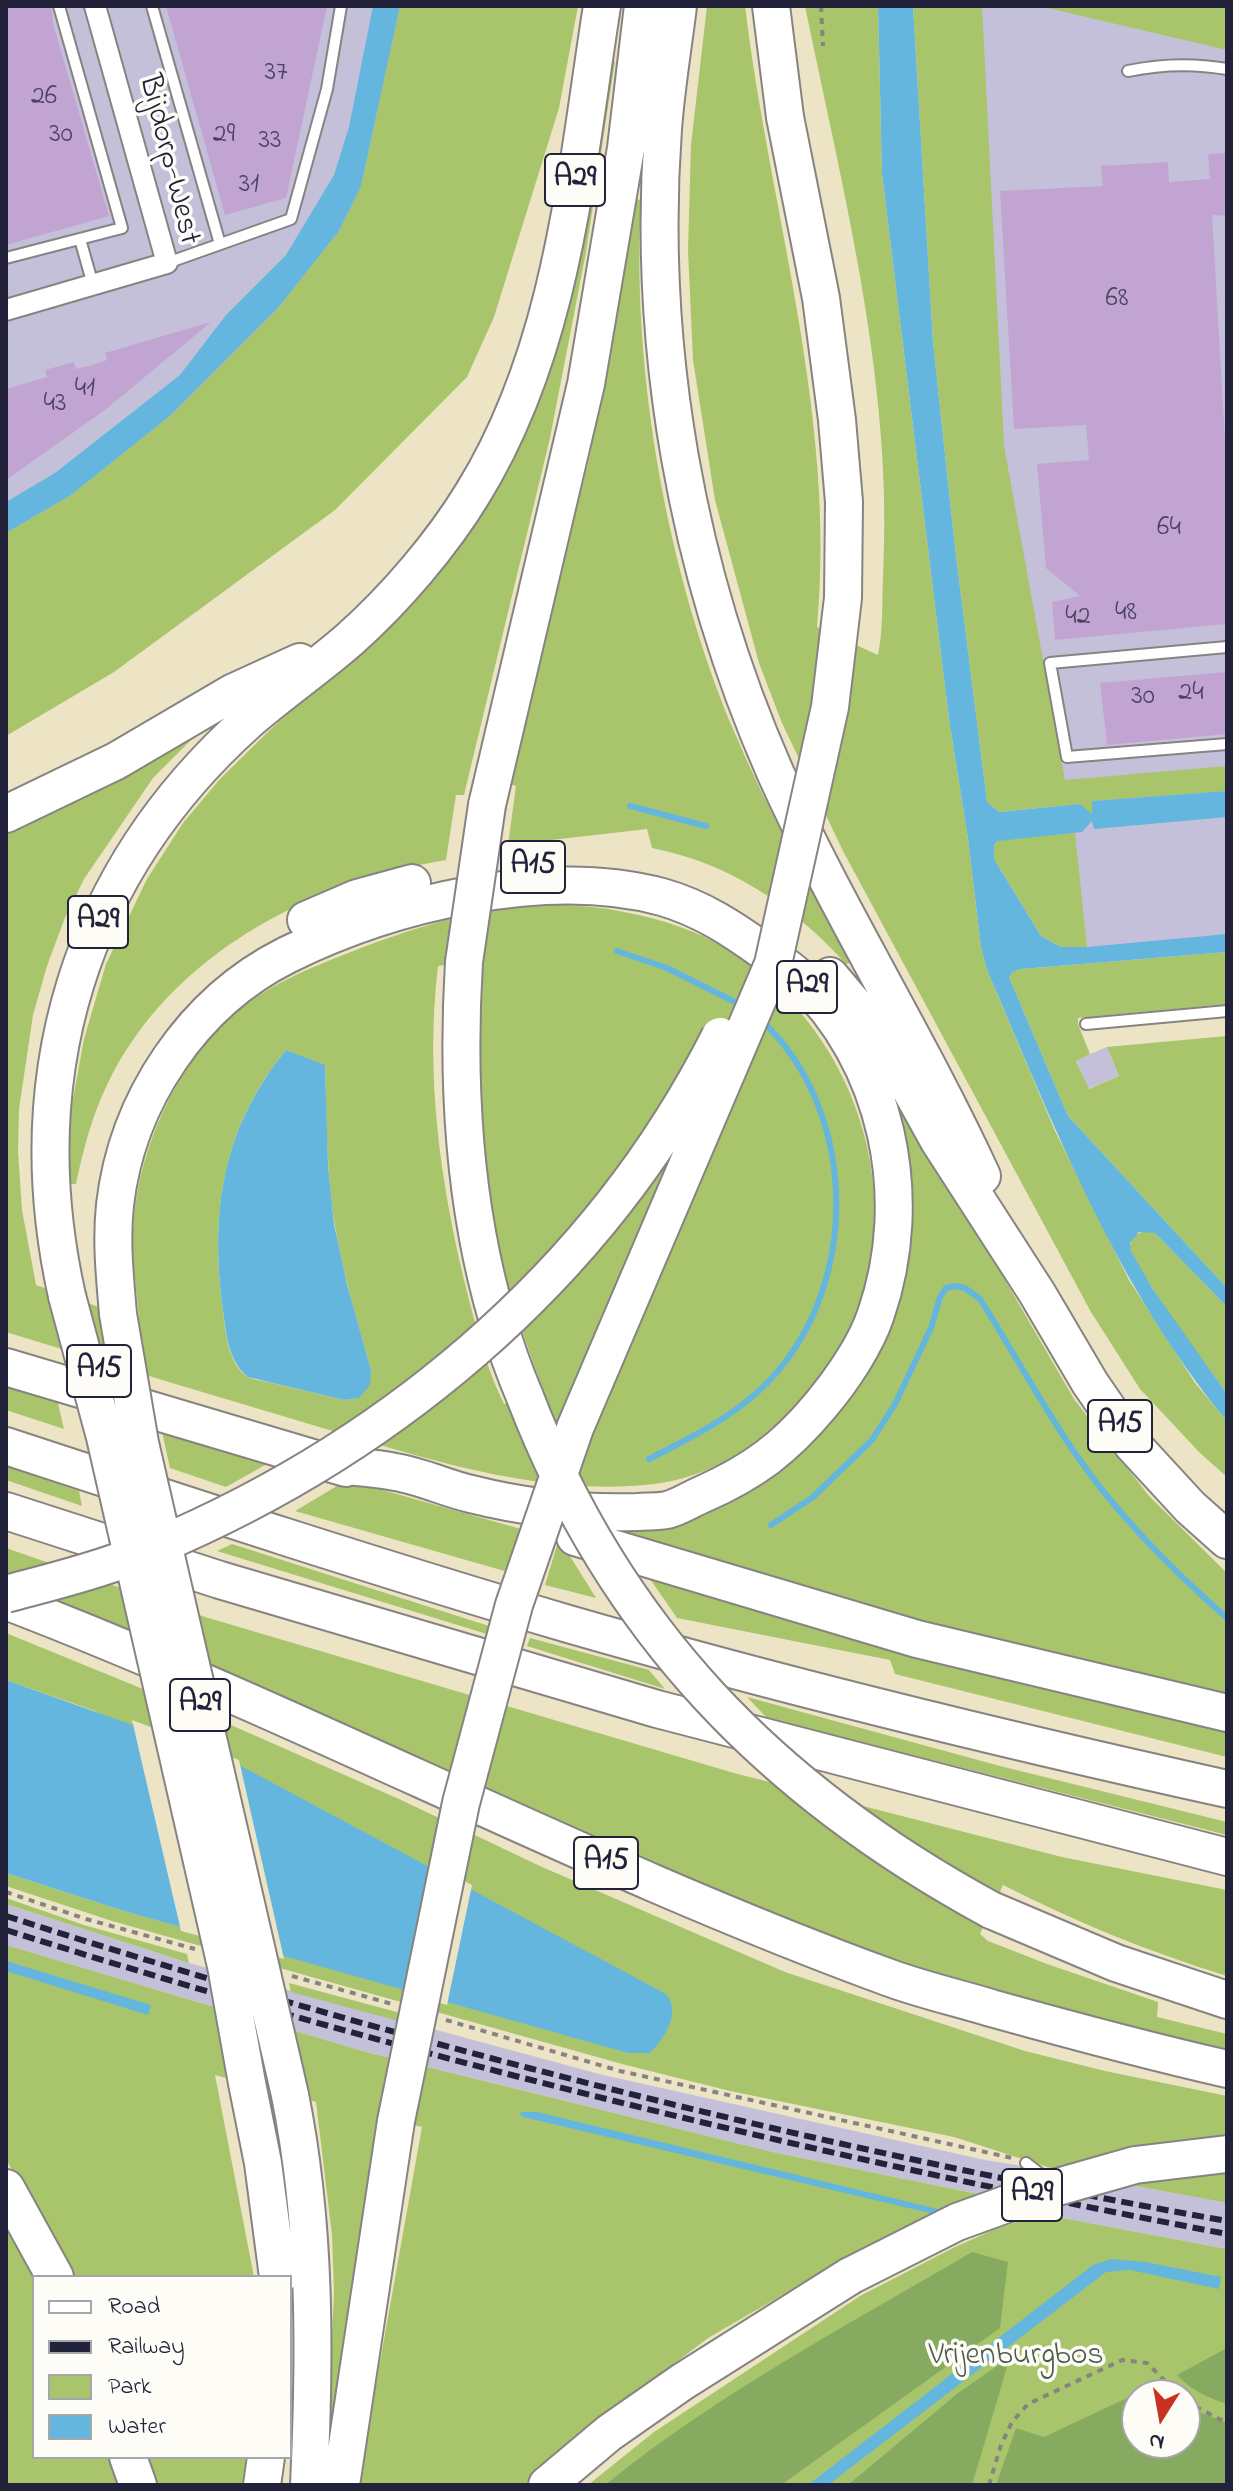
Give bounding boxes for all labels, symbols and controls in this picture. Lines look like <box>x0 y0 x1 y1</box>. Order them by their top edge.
house number: 37 <box>264 57 288 91</box>
street label: Bijdorp-West <box>127 71 207 249</box>
house number: 26 <box>31 81 57 115</box>
house number: 30 <box>49 119 73 153</box>
house number: 29 <box>213 119 235 153</box>
house number: 33 <box>258 125 282 159</box>
road number: A29 <box>545 154 605 206</box>
house number: 31 <box>239 169 259 203</box>
house number: 68 <box>1106 283 1128 317</box>
house number: 41 <box>75 373 95 407</box>
house number: 43 <box>43 388 67 422</box>
house number: 64 <box>1157 512 1181 546</box>
house number: 48 <box>1115 597 1137 631</box>
house number: 42 <box>1065 601 1091 635</box>
house number: 24 <box>1178 677 1204 711</box>
house number: 30 <box>1131 681 1155 715</box>
road number: A15 <box>501 841 565 893</box>
road number: A29 <box>68 896 128 948</box>
road number: A29 <box>777 961 837 1013</box>
road number: A15 <box>67 1345 131 1397</box>
road number: A15 <box>1088 1400 1152 1452</box>
road number: A29 <box>170 1679 230 1731</box>
road number: A15 <box>574 1837 638 1889</box>
road number: A29 <box>1002 2169 1062 2221</box>
legend <box>32 2275 292 2459</box>
text: Road <box>108 2290 160 2325</box>
text: Railway <box>108 2330 185 2365</box>
park label: Vrijenburgbos <box>928 2339 1104 2377</box>
text: Park <box>108 2370 151 2405</box>
north arrow <box>1121 2379 1201 2459</box>
text: Water <box>108 2410 166 2445</box>
text: N <box>1146 2423 1167 2458</box>

